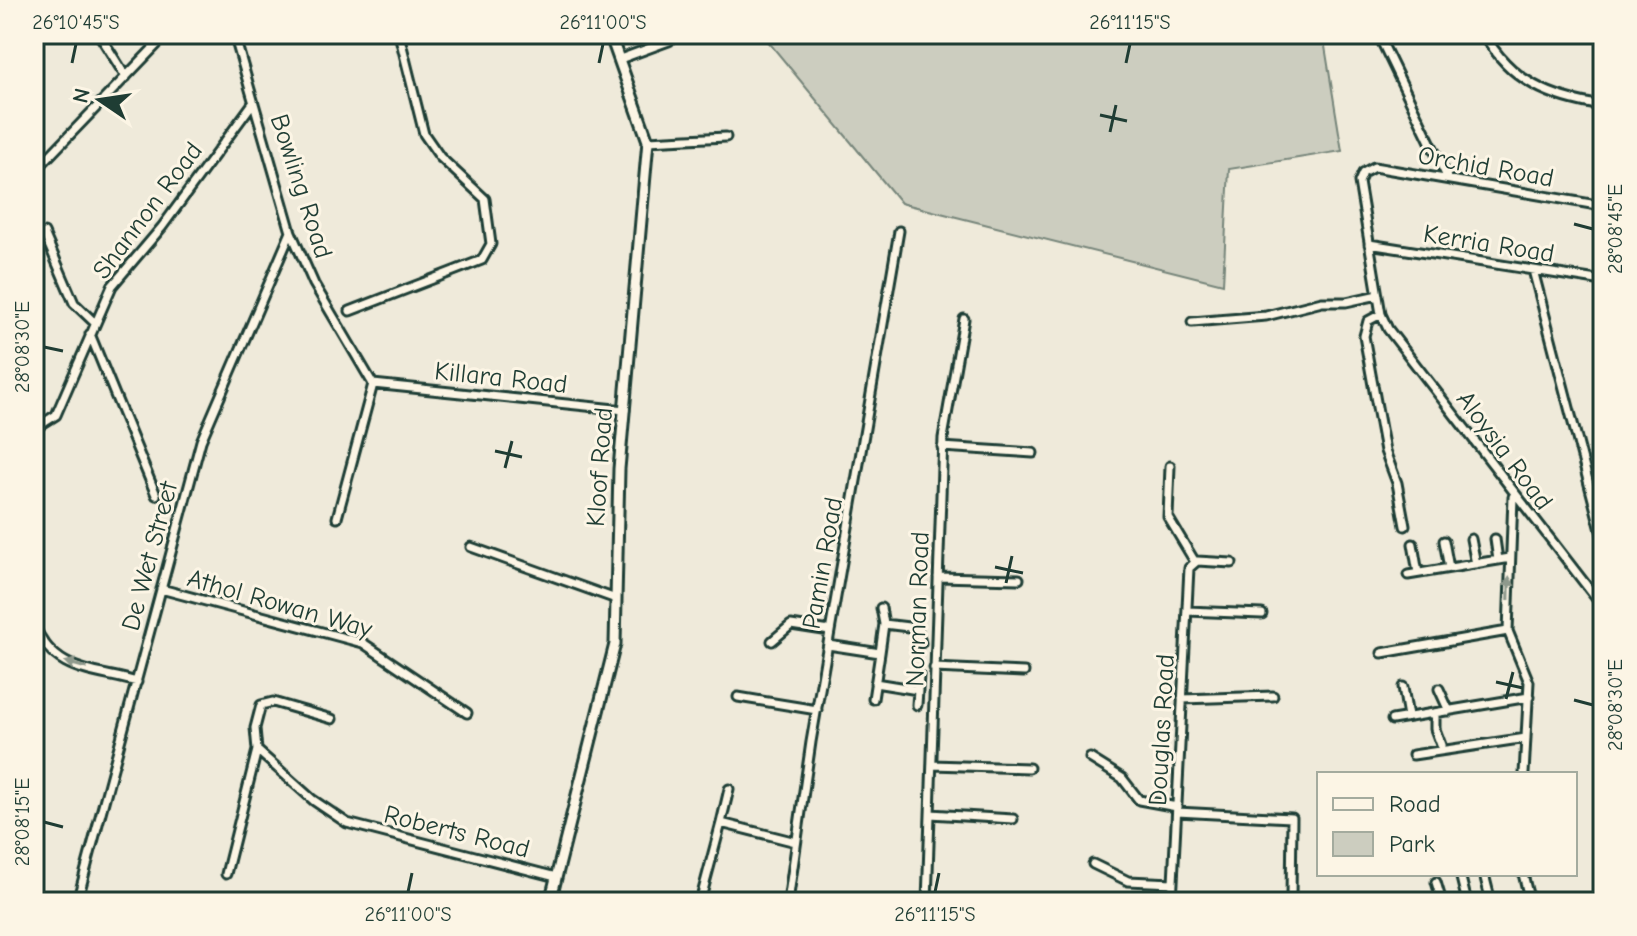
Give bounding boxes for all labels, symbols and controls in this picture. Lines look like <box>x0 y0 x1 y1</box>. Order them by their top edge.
text: 26°10'45"S <box>32 11 120 34</box>
text: 26°11'00"S <box>560 11 646 34</box>
text: 26°11'15"S <box>1089 11 1171 34</box>
north arrow <box>60 60 140 140</box>
text: N <box>67 86 96 106</box>
street label: Bowling Road <box>264 110 338 262</box>
street label: Shannon Road <box>87 136 209 285</box>
street label: Orchid Road <box>1416 140 1556 194</box>
text: 28°08'45"E <box>1604 184 1627 274</box>
street label: Kerria Road <box>1421 219 1557 269</box>
text: 28°08'30"E <box>11 301 34 393</box>
street label: Killara Road <box>433 356 569 400</box>
street label: Aloysia Road <box>1450 385 1559 516</box>
street label: Kloof Road <box>581 406 619 528</box>
street label: De Wet Street <box>116 477 185 634</box>
street label: Pamin Road <box>797 495 849 632</box>
street label: Norman Road <box>900 531 936 687</box>
street label: Athol Rowan Way <box>184 563 376 645</box>
one-way arrow <box>1503 575 1515 600</box>
street label: Douglas Road <box>1143 653 1181 807</box>
one-way arrow <box>64 658 88 671</box>
text: 28°08'30"E <box>1604 659 1627 751</box>
legend <box>1317 772 1577 876</box>
text: 28°08'15"E <box>11 778 34 866</box>
text: Road <box>1389 790 1441 818</box>
street label: Roberts Road <box>381 799 533 865</box>
text: Park <box>1389 830 1435 858</box>
text: 26°11'00"S <box>365 903 451 926</box>
text: 26°11'15"S <box>894 903 976 926</box>

